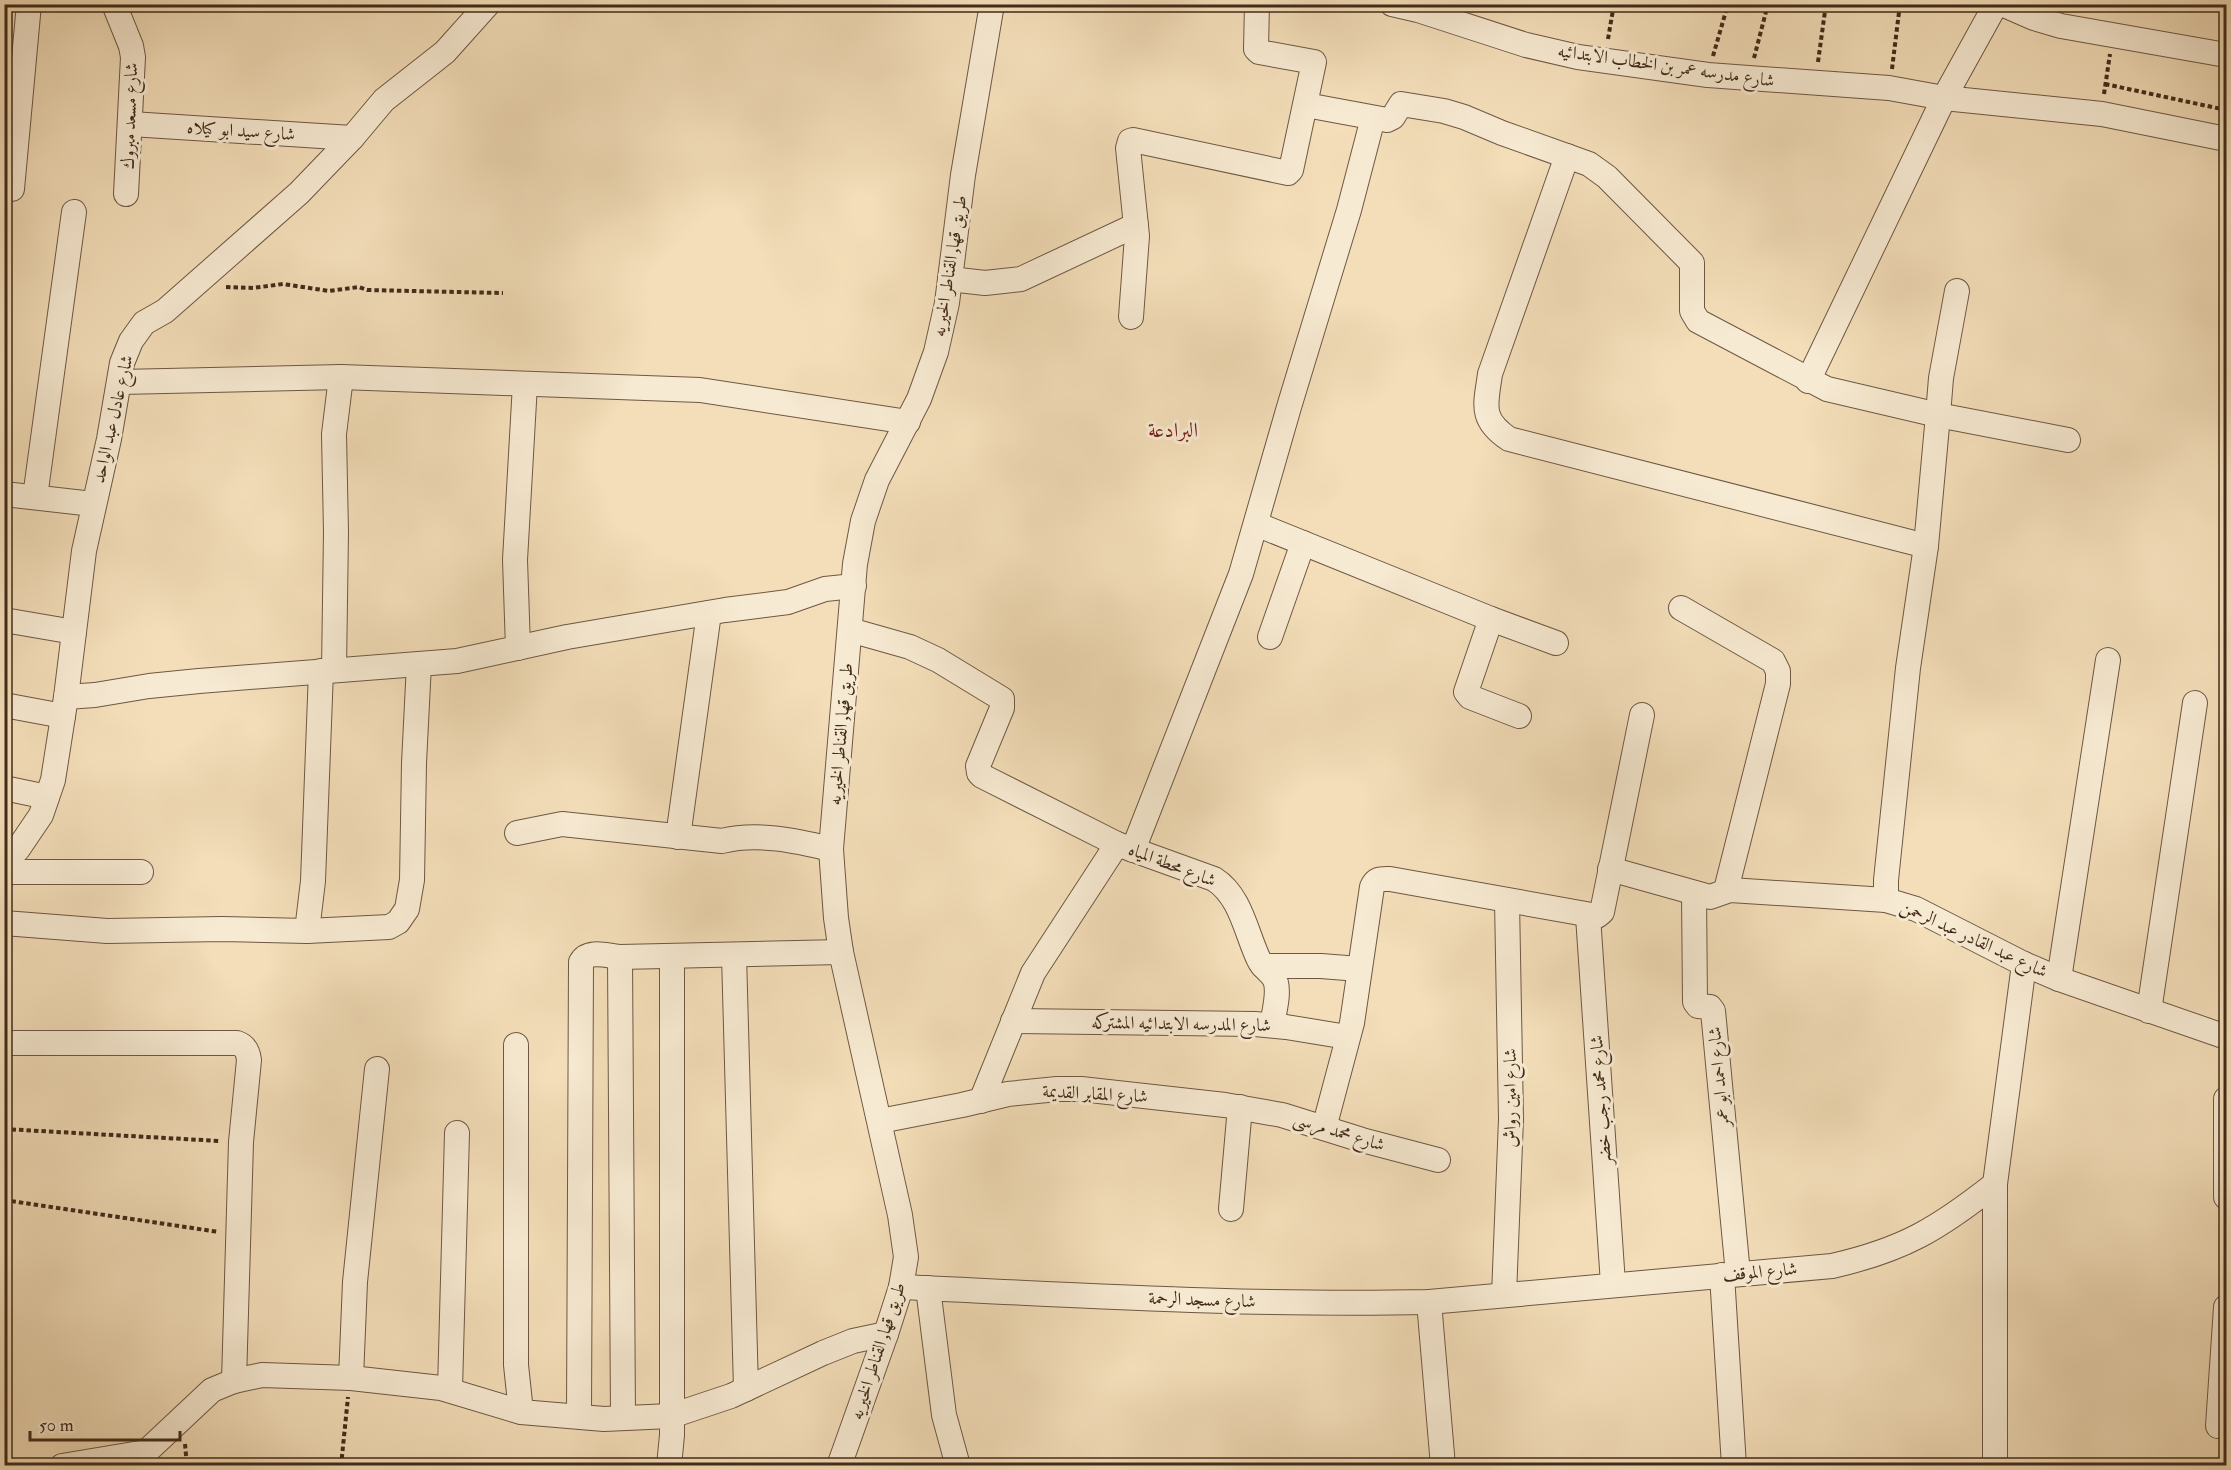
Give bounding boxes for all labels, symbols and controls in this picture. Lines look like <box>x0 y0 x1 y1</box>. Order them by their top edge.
street label: شارع مدرسه عمر بن الخطاب الابتدائيه <box>1556 39 1776 96</box>
street label: شارع مسعد مبروك <box>117 62 146 170</box>
street label: شارع سيد ابو كيلاه <box>186 116 296 149</box>
street label: طريق قها, القناطر الخيريه <box>927 194 973 338</box>
street label: شارع عادل عبد الواحد <box>87 353 142 486</box>
district label: البرادعة <box>1148 417 1198 444</box>
street label: طريق قها, القناطر الخيريه <box>823 662 859 806</box>
street label: شارع محطة المياه <box>1124 838 1219 895</box>
street label: شارع عبد القادر عبد الرحمن <box>1895 895 2051 986</box>
street label: شارع المدرسه الابتدائيه المشتركه <box>1091 1011 1271 1040</box>
street label: شارع احمد ابو عمر <box>1703 1026 1738 1130</box>
street label: شارع محمد رجب خضر <box>1585 1034 1620 1168</box>
street label: شارع امين رواش <box>1499 1048 1525 1148</box>
street label: شارع المقابر القديمة <box>1041 1080 1148 1111</box>
street label: شارع محمد مرسى <box>1290 1107 1388 1160</box>
street label: شارع الموقف <box>1722 1257 1799 1290</box>
street label: طريق قها, القناطر الخيريه <box>845 1279 911 1423</box>
street label: شارع مسجد الرحمة <box>1148 1287 1256 1316</box>
scale bar <box>30 1404 180 1442</box>
text: 50 m <box>39 1414 74 1437</box>

